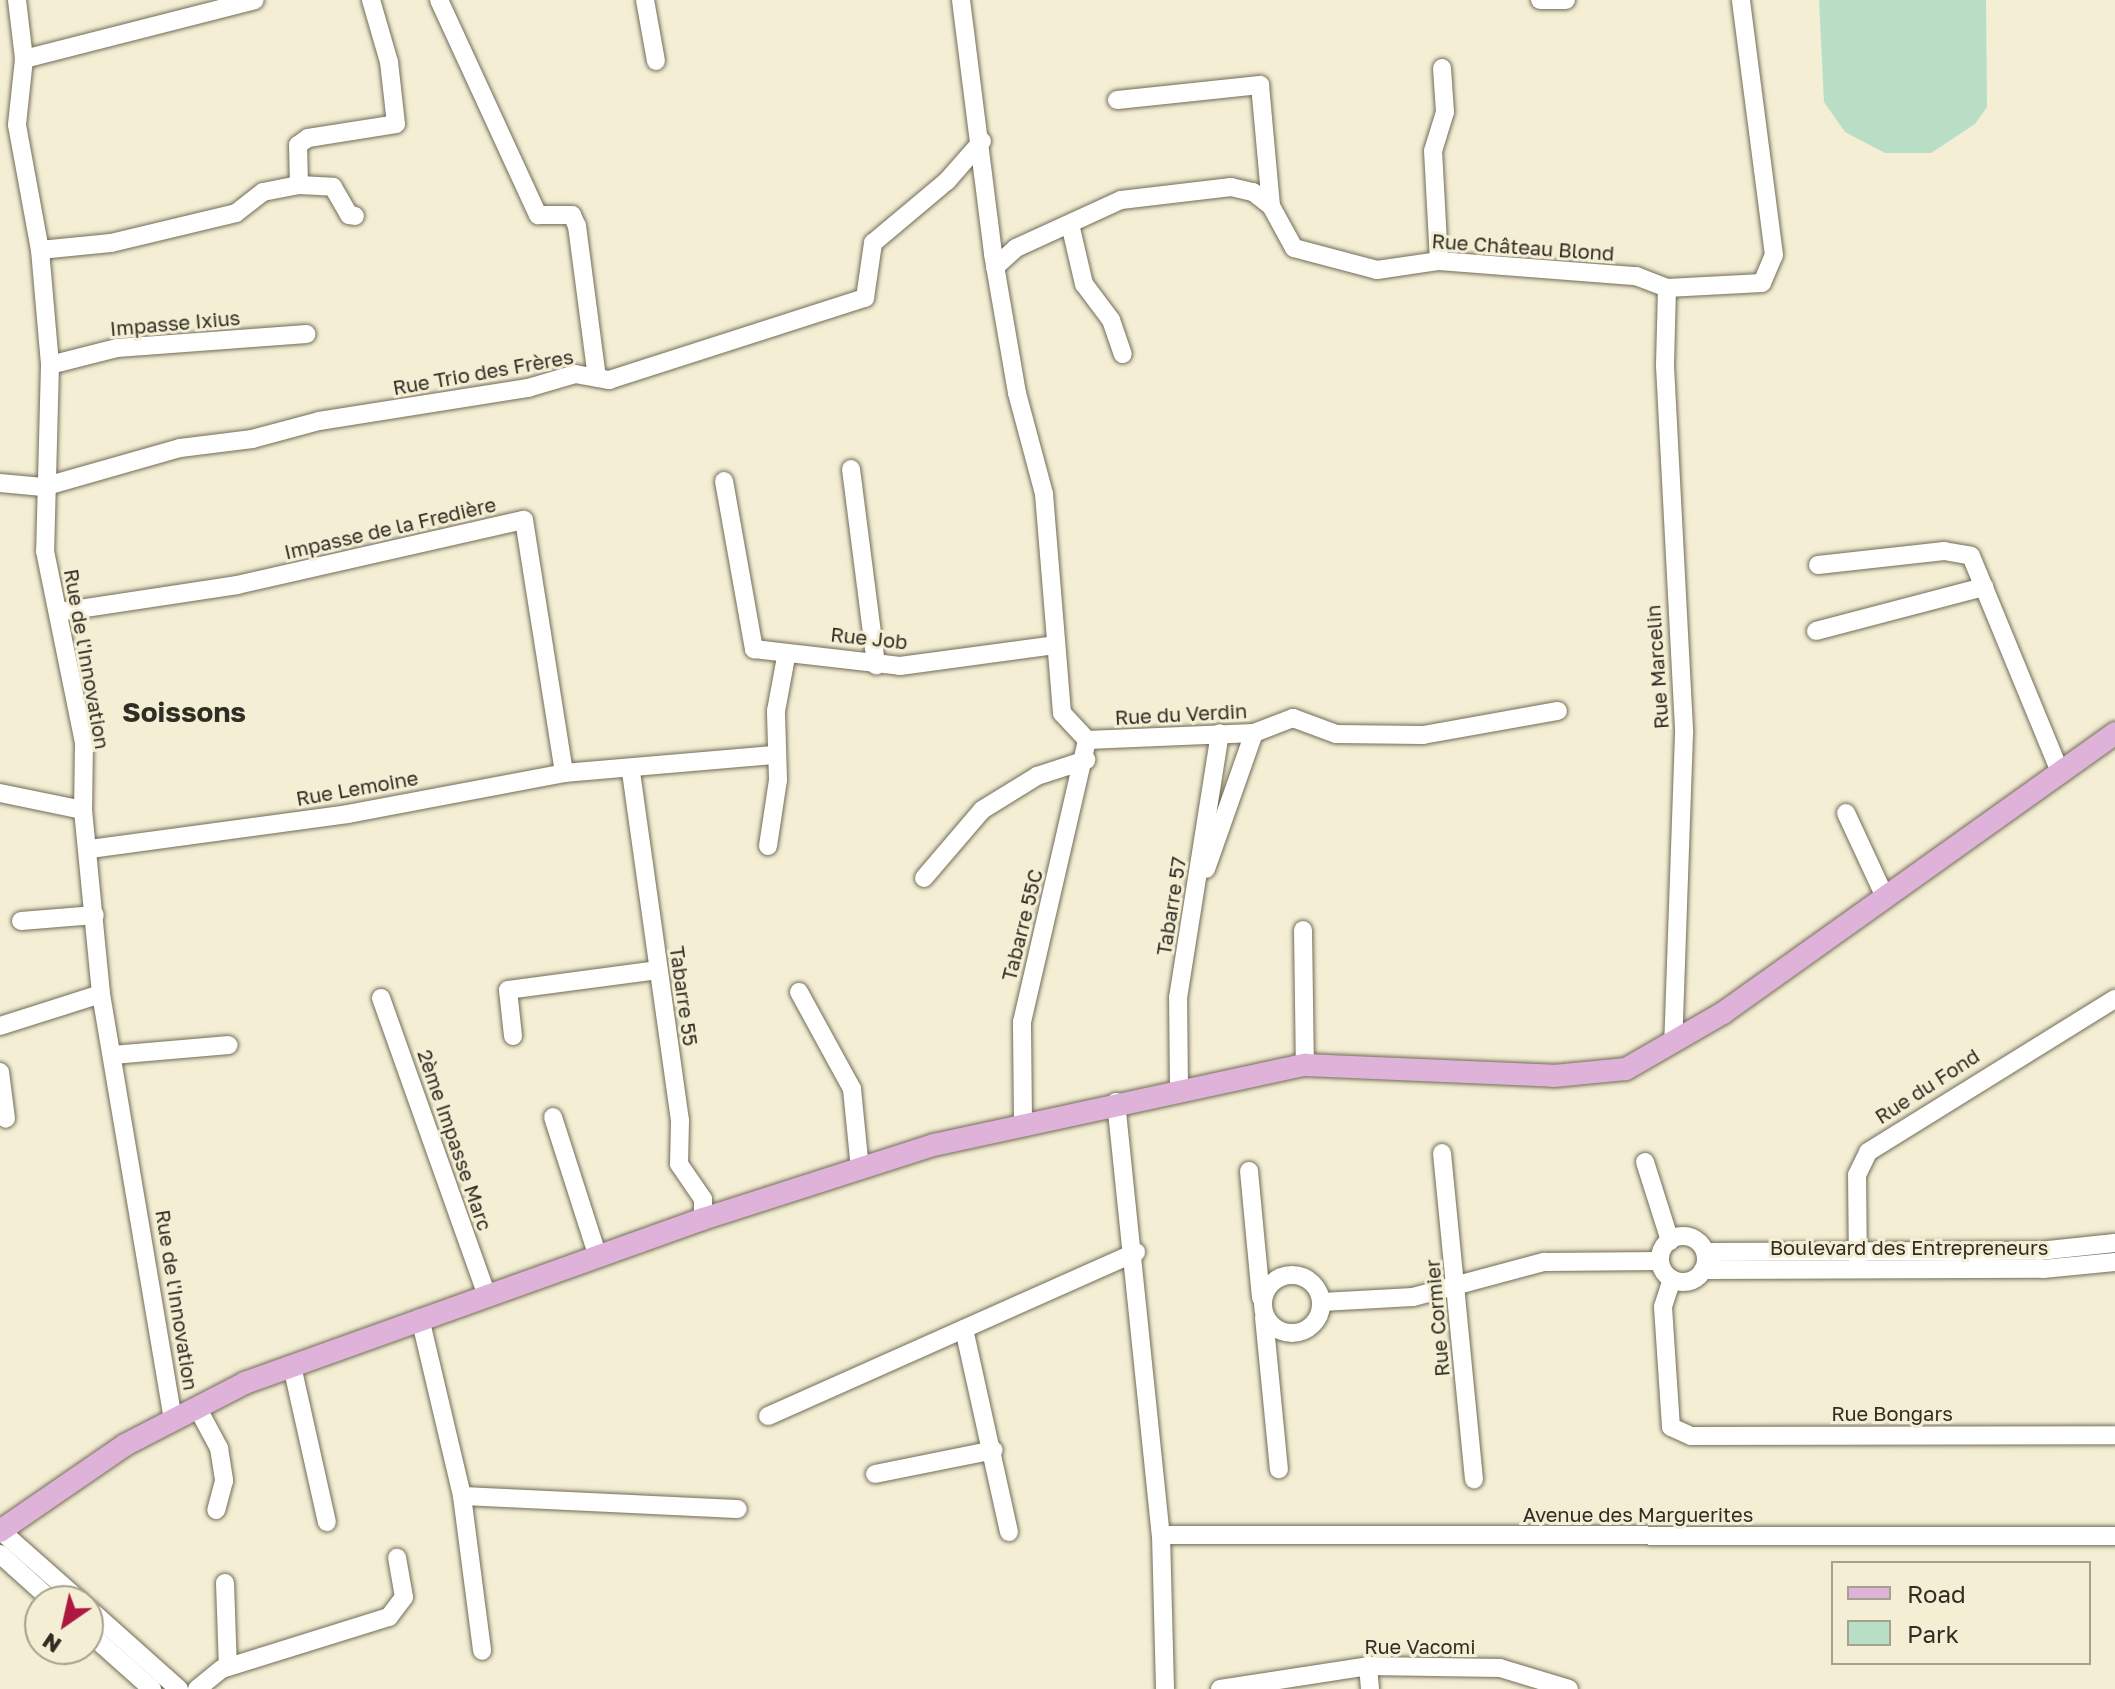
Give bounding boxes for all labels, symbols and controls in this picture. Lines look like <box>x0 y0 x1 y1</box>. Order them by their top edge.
street label: Rue Château Blond <box>1431 229 1615 265</box>
street label: Impasse Ixius <box>109 305 241 341</box>
street label: Rue Trio des Frères <box>391 344 575 400</box>
street label: Impasse de la Fredière <box>282 492 498 564</box>
street label: Rue de l'Innovation <box>59 567 115 751</box>
street label: Rue Marcelin <box>1641 604 1673 730</box>
street label: Rue Job <box>829 622 909 654</box>
district label: Soissons <box>122 695 246 729</box>
street label: Rue du Verdin <box>1114 699 1248 729</box>
street label: Rue Lemoine <box>294 765 420 811</box>
street label: Tabarre 57 <box>1151 855 1191 957</box>
street label: Tabarre 55C <box>997 867 1047 983</box>
street label: Tabarre 55 <box>665 944 703 1048</box>
street label: Rue du Fond <box>1870 1043 1984 1129</box>
street label: 2ème Impasse Marc <box>413 1046 497 1234</box>
street label: Rue de l'Innovation <box>151 1208 203 1392</box>
street label: Boulevard des Entrepreneurs <box>1770 1235 2048 1259</box>
street label: Rue Cormier <box>1420 1258 1454 1378</box>
street label: Rue Bongars <box>1831 1401 1953 1425</box>
street label: Avenue des Marguerites <box>1523 1502 1753 1526</box>
legend <box>1831 1561 2091 1665</box>
text: Road <box>1907 1579 1966 1608</box>
north arrow <box>24 1585 104 1665</box>
text: Park <box>1907 1619 1959 1648</box>
text: N <box>37 1628 66 1660</box>
street label: Rue Vacomi <box>1364 1634 1476 1658</box>

